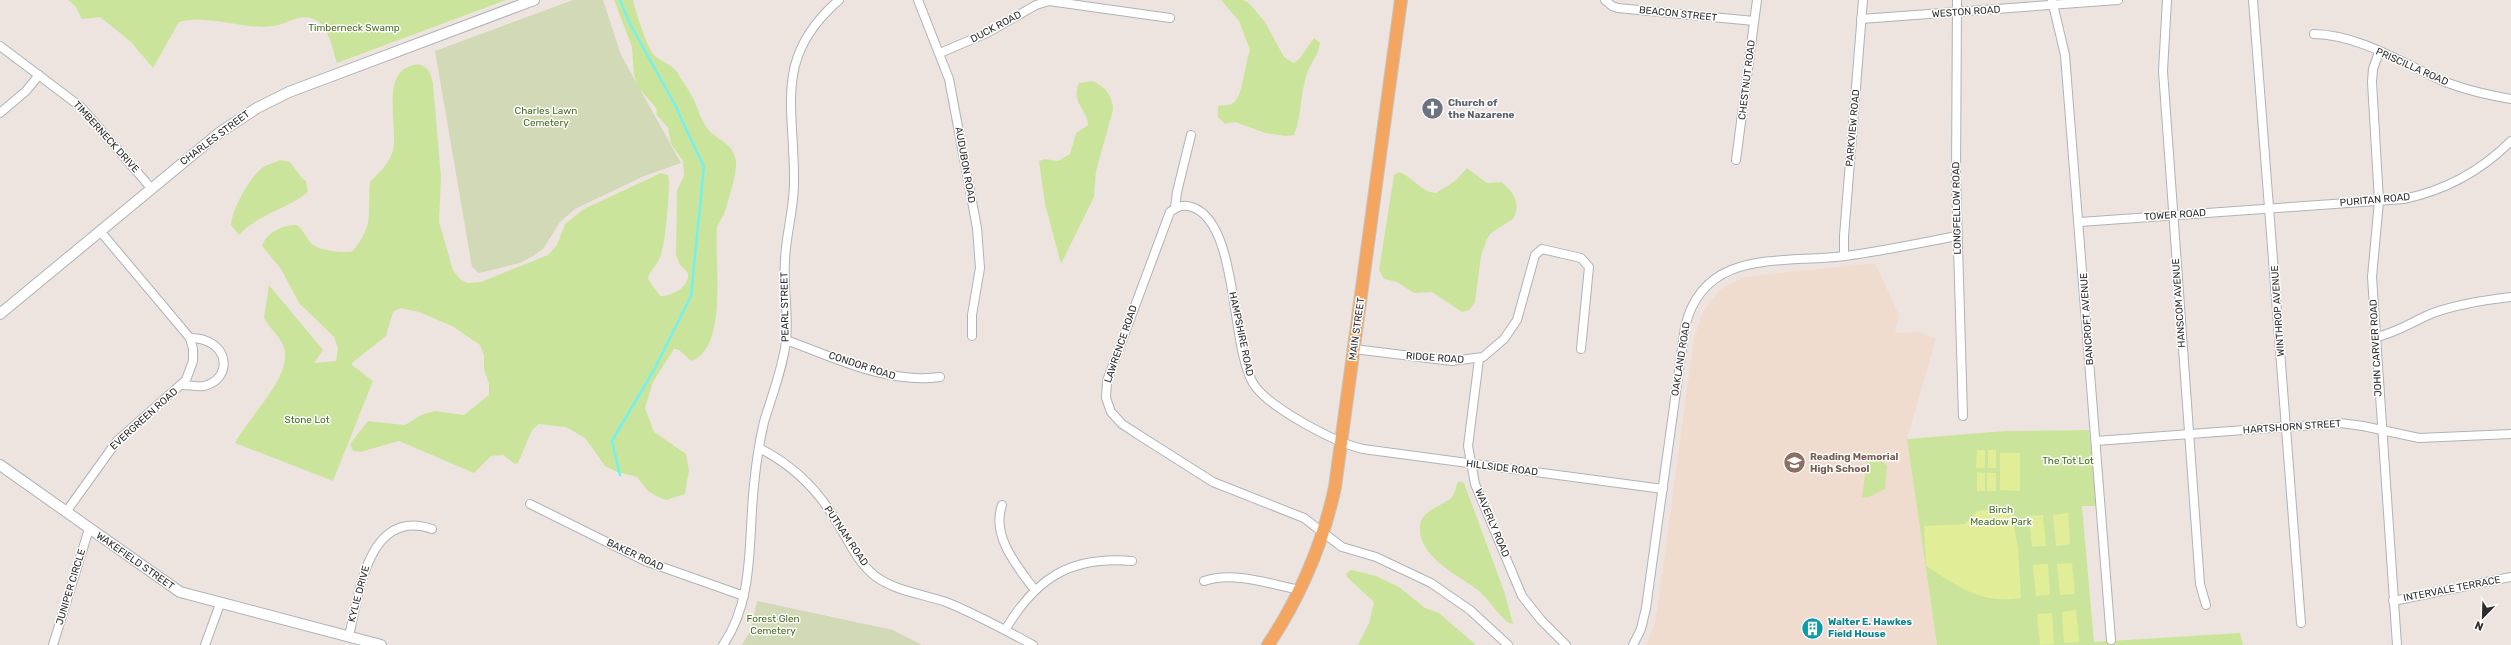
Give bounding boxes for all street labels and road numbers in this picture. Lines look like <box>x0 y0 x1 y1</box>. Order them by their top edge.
street label: BEACON STREET <box>1638 4 1718 24</box>
street label: WESTON ROAD <box>1931 4 2001 20</box>
street label: DUCK ROAD <box>969 9 1023 45</box>
street label: CHESTNUT ROAD <box>1736 39 1758 121</box>
street label: PRISCILLA ROAD <box>2374 46 2450 88</box>
street label: PARKVIEW ROAD <box>1844 89 1862 167</box>
street label: TIMBERNECK DRIVE <box>71 99 141 175</box>
street label: CHARLES STREET <box>178 108 252 168</box>
street label: AUDUBON ROAD <box>952 126 978 204</box>
street label: LONGFELLOW ROAD <box>1950 161 1964 255</box>
street label: PURITAN ROAD <box>2339 191 2411 209</box>
street label: TOWER ROAD <box>2144 207 2207 223</box>
street label: HANSCOM AVENUE <box>2170 258 2188 348</box>
street label: WINTHROP AVENUE <box>2269 265 2287 357</box>
street label: PEARL STREET <box>778 272 792 342</box>
street label: BANCROFT AVENUE <box>2078 272 2096 366</box>
street label: HAMPSHIRE ROAD <box>1226 291 1256 377</box>
street label: MAIN STREET <box>1347 297 1367 361</box>
street label: JOHN CARVER ROAD <box>2367 299 2385 397</box>
street label: LAWRENCE ROAD <box>1102 303 1140 385</box>
street label: OAKLAND ROAD <box>1669 321 1693 397</box>
street label: CONDOR ROAD <box>827 350 897 383</box>
street label: RIDGE ROAD <box>1406 350 1465 366</box>
street label: EVERGREEN ROAD <box>108 385 180 452</box>
street label: HARTSHORN STREET <box>2242 418 2342 436</box>
street label: HILLSIDE ROAD <box>1465 458 1539 478</box>
street label: WAVERLY ROAD <box>1472 487 1512 559</box>
street label: PUTNAM ROAD <box>821 504 871 568</box>
street label: WAKEFIELD STREET <box>94 530 176 593</box>
street label: BAKER ROAD <box>605 537 665 573</box>
street label: JUNIPER CIRCLE <box>54 548 88 626</box>
street label: KYLIE DRIVE <box>346 564 372 624</box>
street label: INTERVALE TERRACE <box>2402 574 2502 604</box>

